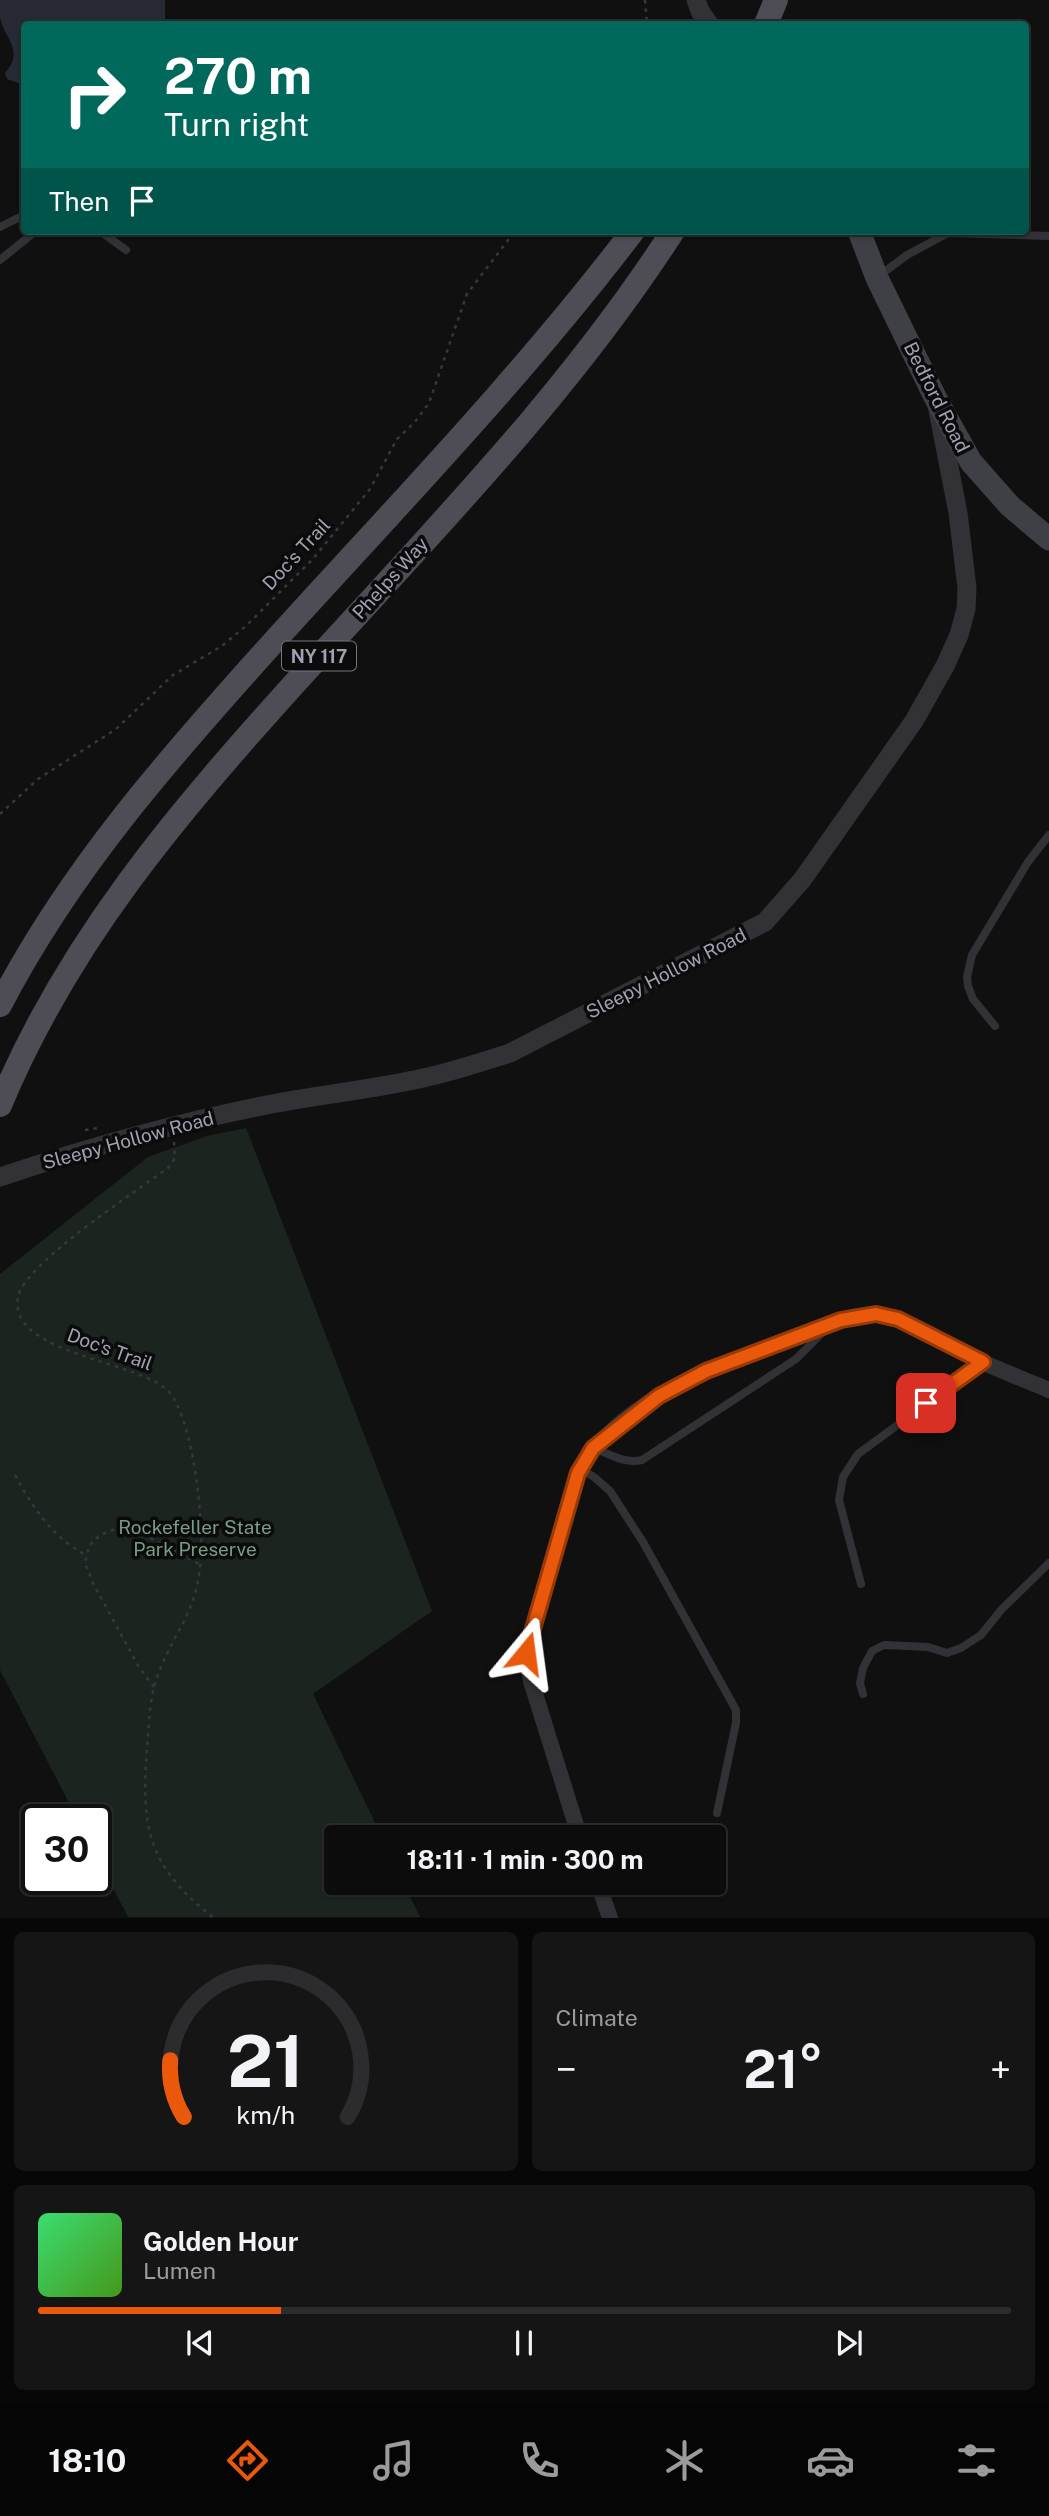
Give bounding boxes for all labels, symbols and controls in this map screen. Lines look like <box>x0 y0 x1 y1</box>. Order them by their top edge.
text: 270 m <box>164 47 312 105</box>
icon: right <box>49 49 140 140</box>
text: Turn right <box>164 106 309 143</box>
icon: arrive <box>123 182 161 220</box>
text: Then <box>49 186 109 217</box>
street label: Bedford Road <box>900 338 974 456</box>
street label: Doc's Trail <box>258 514 334 594</box>
street label: Phelps Way <box>348 533 432 623</box>
road number: NY 117 <box>282 642 356 670</box>
street label: Sleepy Hollow Road <box>582 923 750 1023</box>
street label: Sleepy Hollow Road <box>40 1107 216 1173</box>
street label: Doc's Trail <box>64 1323 156 1375</box>
pin <box>896 1373 956 1433</box>
icon: arrive <box>907 1384 945 1422</box>
park label: Rockefeller State Park Preserve <box>118 1516 272 1560</box>
position arrow <box>489 1616 563 1690</box>
speed limit sign: 30 <box>21 1804 112 1895</box>
text: 18:11 · 1 min · 300 m <box>406 1844 644 1875</box>
text: Climate <box>556 2004 638 2031</box>
text: 21 <box>227 2019 304 2104</box>
text: 21° <box>743 2039 823 2100</box>
text: − <box>556 2047 577 2092</box>
text: + <box>990 2047 1011 2092</box>
text: km/h <box>236 2100 295 2130</box>
text: Golden Hour <box>143 2226 298 2257</box>
text: Lumen <box>143 2257 216 2284</box>
icon: previous <box>181 2324 219 2362</box>
icon: pause <box>505 2324 543 2362</box>
icon: next <box>830 2324 868 2362</box>
icon: directions <box>223 2436 272 2485</box>
icon: music <box>369 2436 418 2485</box>
icon: phone <box>515 2436 564 2485</box>
icon: climate <box>660 2436 709 2485</box>
icon: car <box>806 2436 855 2485</box>
icon: filters <box>952 2436 1001 2485</box>
text: 18:10 <box>48 2442 126 2479</box>

